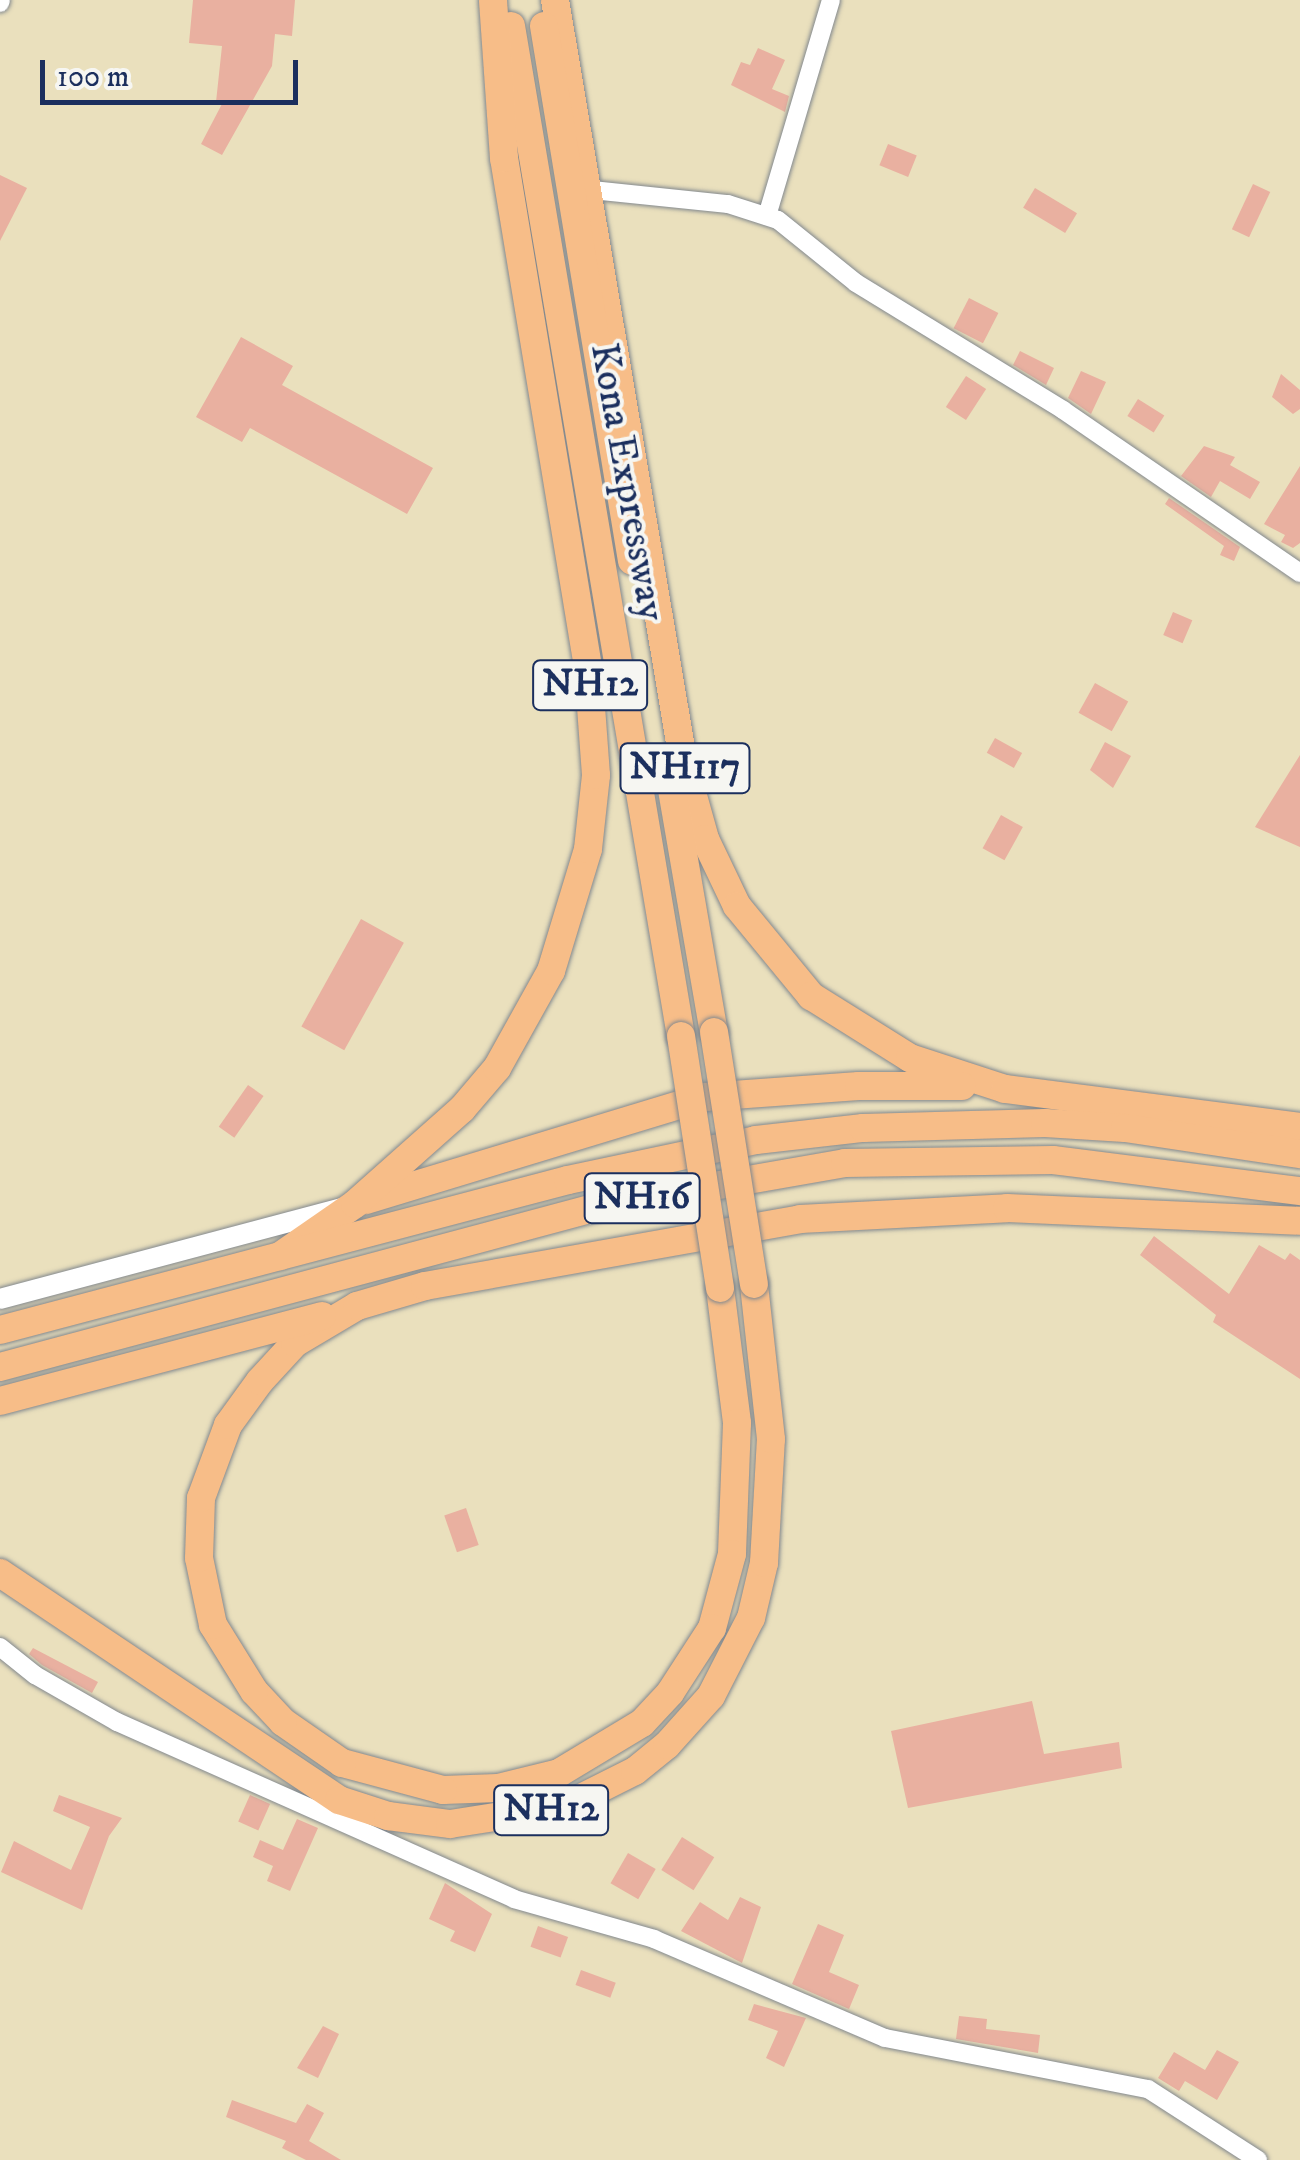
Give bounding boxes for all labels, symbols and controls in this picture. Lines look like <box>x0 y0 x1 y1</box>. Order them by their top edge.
scale bar <box>45 40 302 102</box>
text: 100 m <box>57 59 129 96</box>
street label: Kona Expressway <box>579 339 675 625</box>
road number: NH12 <box>530 652 650 718</box>
road number: NH117 <box>618 735 752 801</box>
road number: NH16 <box>582 1165 702 1231</box>
road number: NH12 <box>491 1777 611 1843</box>

